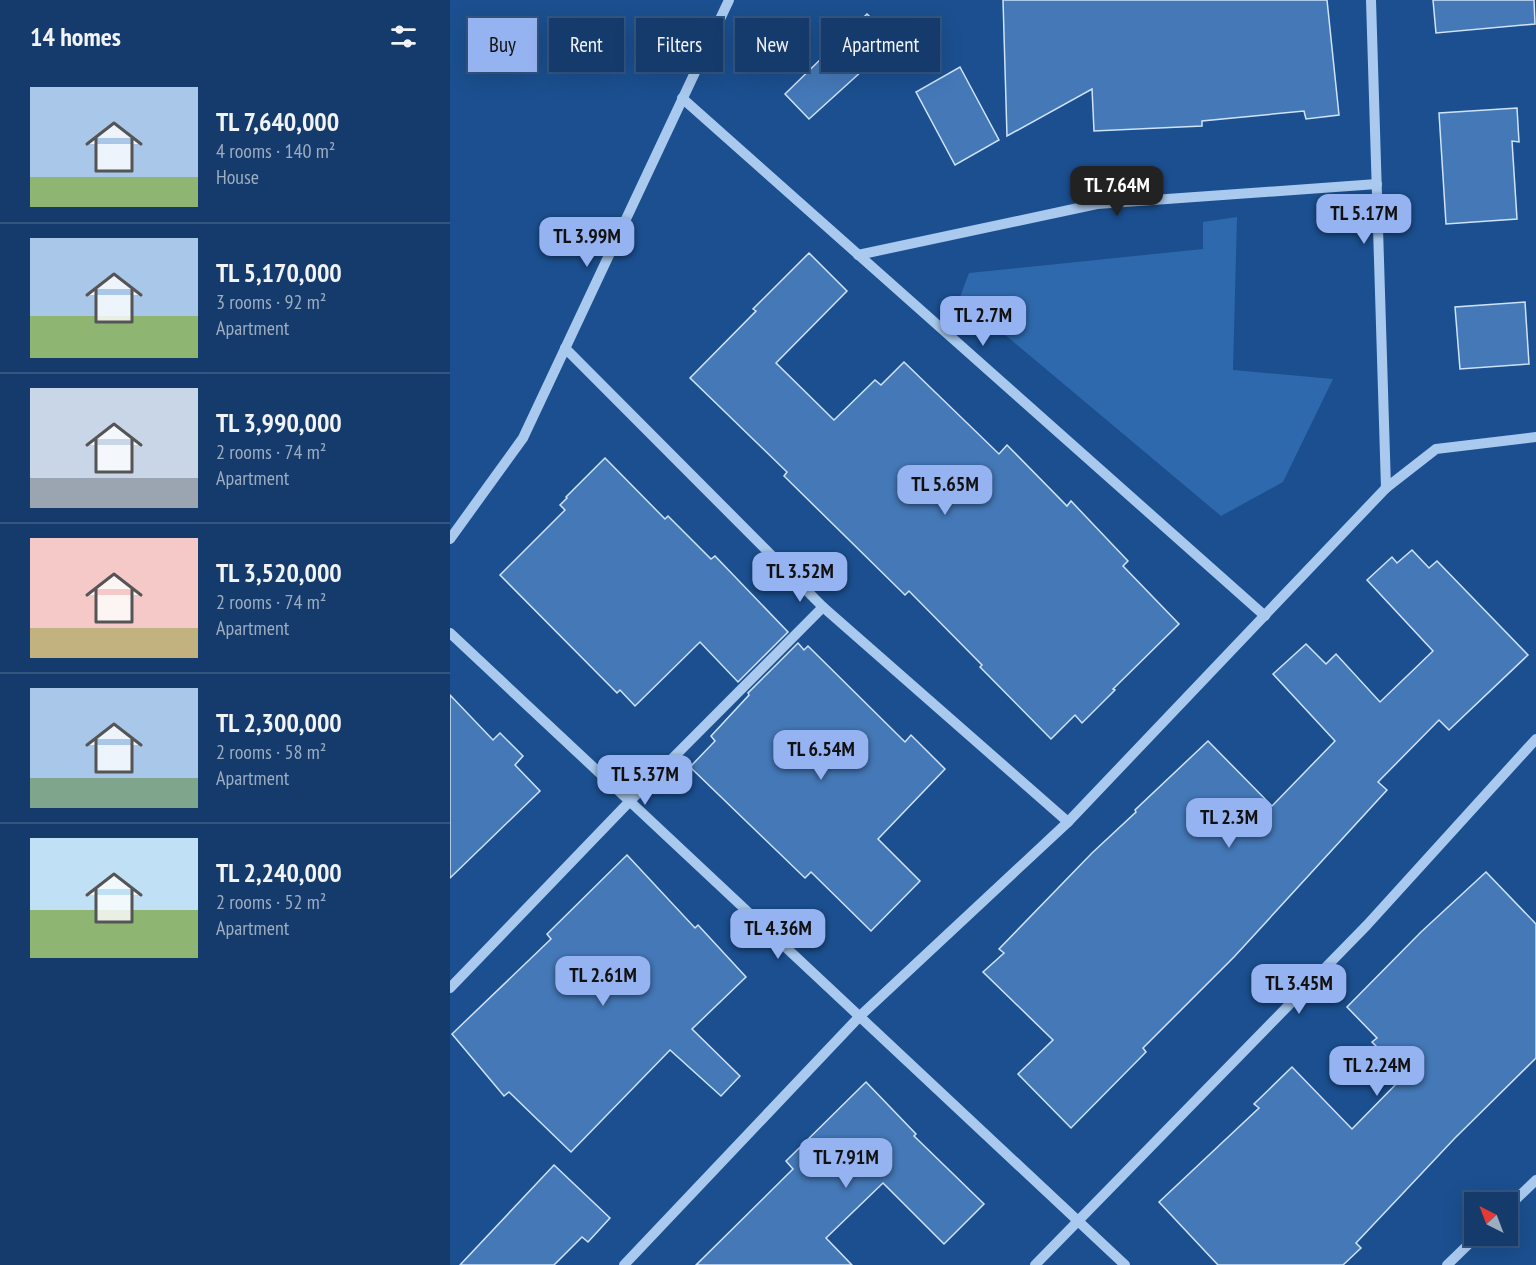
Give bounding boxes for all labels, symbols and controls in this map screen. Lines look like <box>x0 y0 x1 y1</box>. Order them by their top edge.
chip: Buy <box>468 18 537 72</box>
chip: Rent <box>549 18 624 72</box>
chip: Filters <box>636 18 723 72</box>
chip: New <box>735 18 809 72</box>
chip: Apartment <box>821 18 940 72</box>
text: 14 homes <box>30 20 121 53</box>
icon: filters <box>387 20 420 53</box>
text: TL 7,640,000 <box>216 105 339 138</box>
icon: home <box>78 111 150 183</box>
text: 4 rooms · 140 m² <box>216 138 335 164</box>
text: House <box>216 164 259 190</box>
pin: TL 7.64M <box>1055 166 1179 217</box>
text: TL 7.64M <box>1084 172 1150 198</box>
pin: TL 5.17M <box>1302 194 1426 245</box>
text: TL 5.17M <box>1330 200 1398 226</box>
pin: TL 3.99M <box>525 217 649 268</box>
text: TL 3.99M <box>553 223 621 249</box>
text: TL 5,170,000 <box>216 256 342 289</box>
icon: home <box>78 262 150 334</box>
text: 3 rooms · 92 m² <box>216 289 326 315</box>
pin: TL 2.7M <box>928 296 1038 347</box>
text: TL 2.7M <box>954 302 1012 328</box>
text: Apartment <box>216 315 289 341</box>
text: TL 3,990,000 <box>216 406 342 439</box>
icon: home <box>78 412 150 484</box>
text: 2 rooms · 74 m² <box>216 439 326 465</box>
text: Apartment <box>216 465 289 491</box>
pin: TL 5.65M <box>883 465 1007 516</box>
text: TL 5.65M <box>911 471 979 497</box>
pin: TL 3.52M <box>738 552 862 603</box>
text: TL 3,520,000 <box>216 556 342 589</box>
text: TL 3.52M <box>766 558 834 584</box>
icon: home <box>78 562 150 634</box>
text: 2 rooms · 74 m² <box>216 589 326 615</box>
text: Apartment <box>216 615 289 641</box>
text: TL 2,300,000 <box>216 706 342 739</box>
icon: home <box>78 712 150 784</box>
pin: TL 6.54M <box>759 730 883 781</box>
text: TL 6.54M <box>787 736 855 762</box>
text: 2 rooms · 58 m² <box>216 739 326 765</box>
pin: TL 5.37M <box>583 755 707 806</box>
text: TL 5.37M <box>611 761 679 787</box>
text: Apartment <box>216 765 289 791</box>
pin: TL 2.3M <box>1174 798 1284 849</box>
text: TL 2.3M <box>1200 804 1258 830</box>
text: TL 2,240,000 <box>216 856 342 889</box>
icon: home <box>78 862 150 934</box>
text: 2 rooms · 52 m² <box>216 889 326 915</box>
pin: TL 4.36M <box>716 909 840 960</box>
text: Apartment <box>216 915 289 941</box>
text: TL 4.36M <box>744 915 812 941</box>
pin: TL 2.61M <box>541 956 665 1007</box>
text: TL 2.61M <box>569 962 637 988</box>
pin: TL 3.45M <box>1237 964 1361 1015</box>
text: TL 3.45M <box>1265 970 1333 996</box>
pin: TL 2.24M <box>1315 1046 1439 1097</box>
text: TL 2.24M <box>1343 1052 1411 1078</box>
pin: TL 7.91M <box>784 1138 908 1189</box>
text: TL 7.91M <box>813 1144 879 1170</box>
north arrow <box>1464 1192 1518 1246</box>
map controls <box>1464 1192 1518 1246</box>

